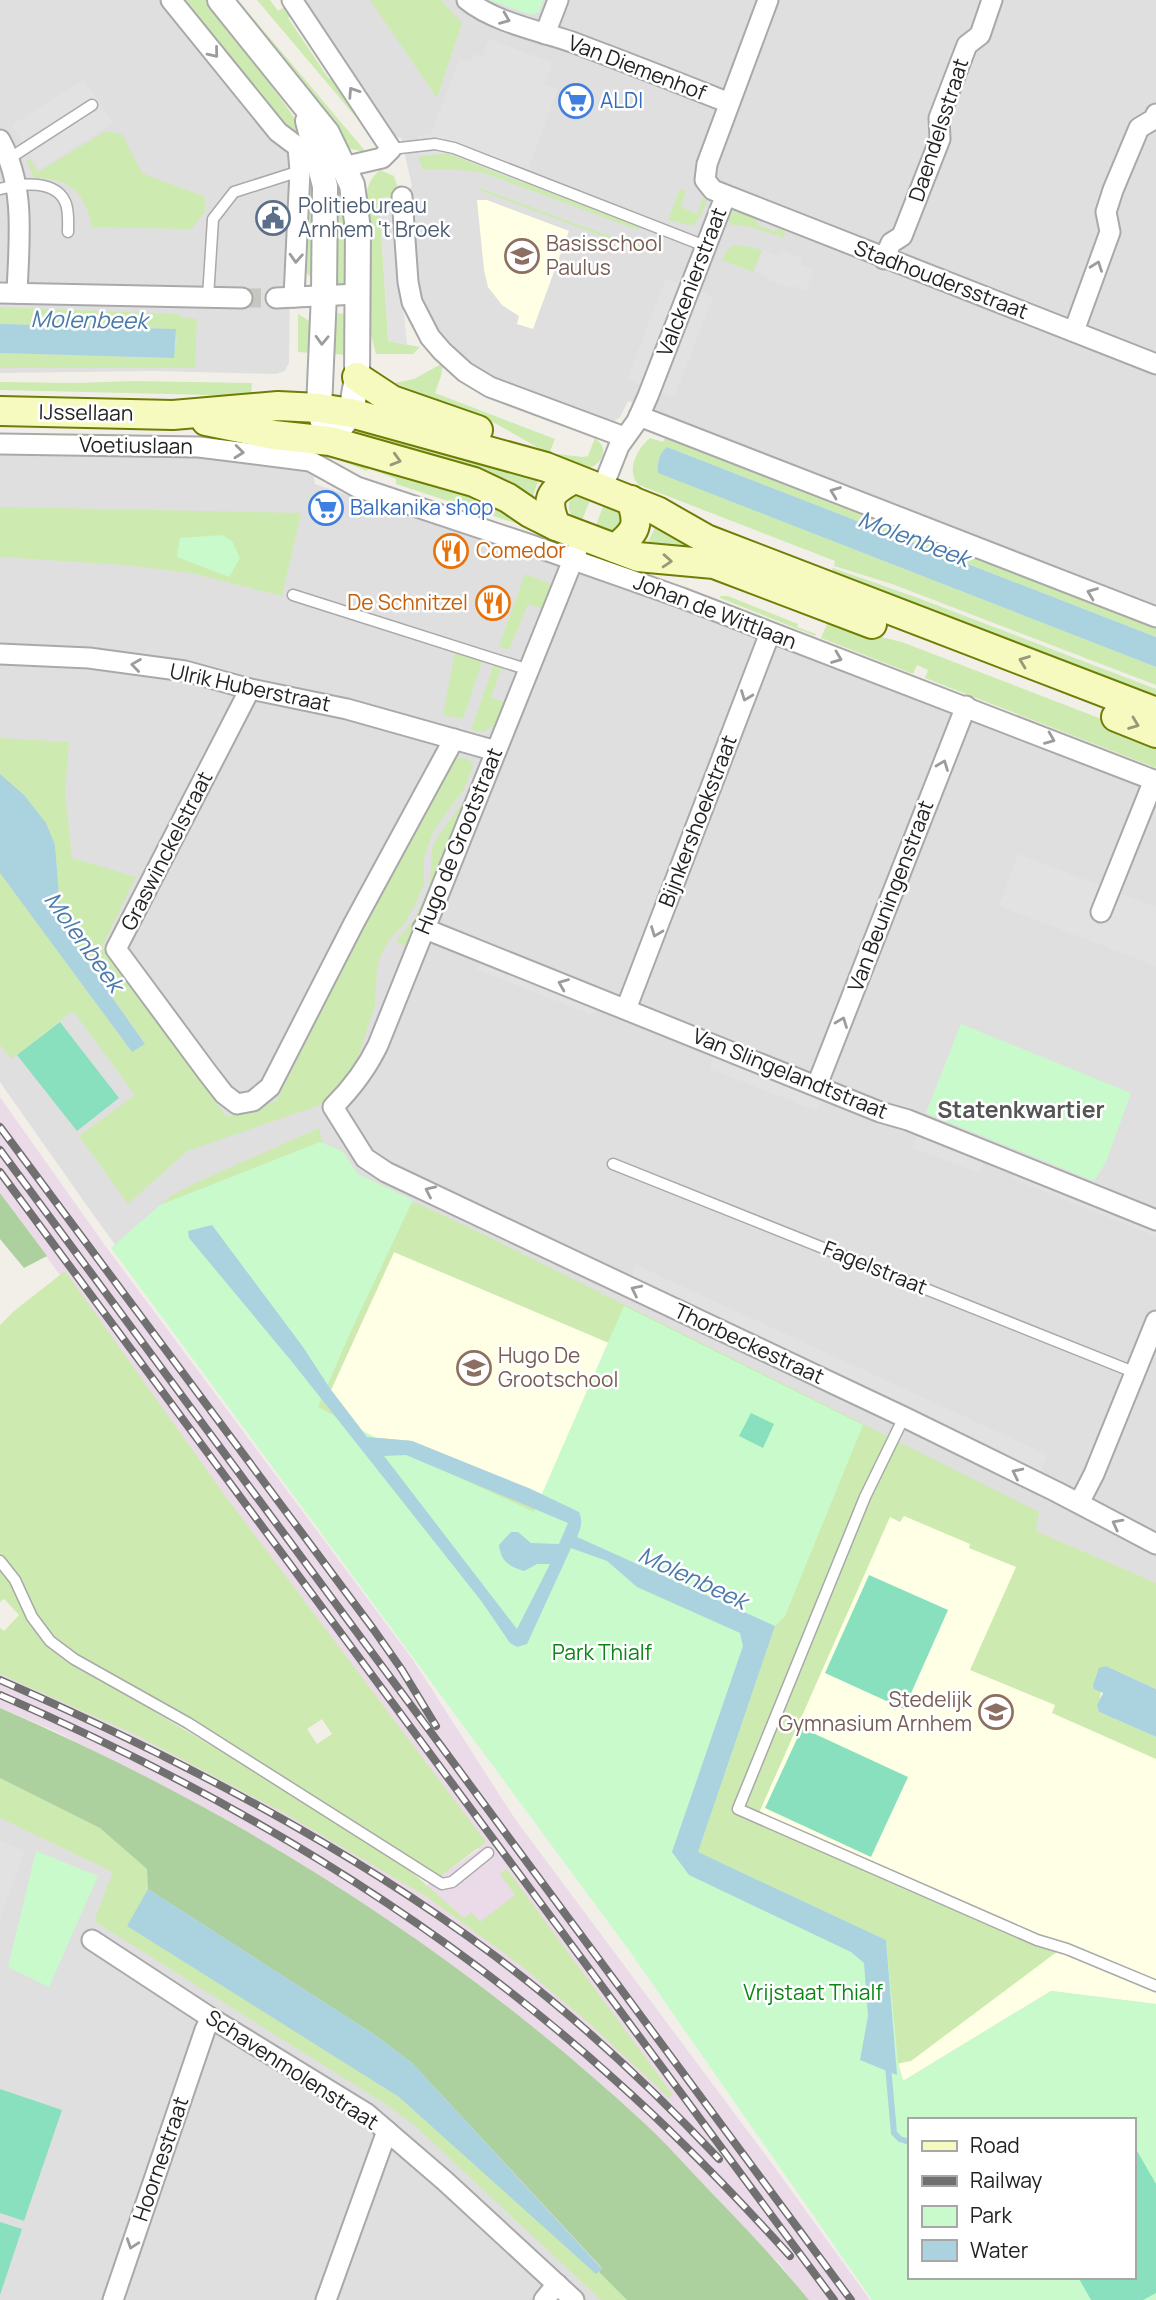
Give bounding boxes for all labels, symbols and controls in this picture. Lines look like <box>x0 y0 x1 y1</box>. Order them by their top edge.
one-way arrow <box>498 11 510 25</box>
street label: Van Diemenhof <box>564 28 711 106</box>
one-way arrow <box>206 45 218 58</box>
street label: Daendelsstraat <box>902 54 974 205</box>
supermarket icon: ALDI <box>557 82 595 120</box>
place label: ALDI <box>600 86 643 114</box>
one-way arrow <box>349 87 361 100</box>
place label: Politiebureau Arnhem 't Broek <box>298 191 451 243</box>
public building icon: Politiebureau Arnhem 't Broek <box>254 199 292 237</box>
street label: Valckenierstraat <box>650 203 732 360</box>
place label: Basisschool Paulus <box>546 229 662 281</box>
street label: Stadhoudersstraat <box>850 233 1032 325</box>
school or university icon: Basisschool Paulus <box>503 237 541 275</box>
one-way arrow <box>288 253 303 264</box>
one-way arrow <box>1089 261 1103 273</box>
water label: Molenbeek <box>30 302 151 336</box>
one-way arrow <box>314 335 329 346</box>
street label: IJssellaan <box>38 397 134 427</box>
street label: Voetiuslaan <box>79 430 193 460</box>
one-way arrow <box>234 444 245 459</box>
one-way arrow <box>390 451 402 466</box>
one-way arrow <box>829 487 841 501</box>
supermarket icon: Balkanika shop <box>307 489 345 527</box>
place label: Balkanika shop <box>350 493 494 521</box>
water label: Molenbeek <box>854 502 978 575</box>
restaurant icon: Comedor <box>432 532 470 570</box>
place label: Comedor <box>476 536 566 564</box>
one-way arrow <box>662 553 673 568</box>
street label: Johan de Wittlaan <box>630 567 801 655</box>
restaurant icon: De Schnitzel <box>474 584 512 622</box>
one-way arrow <box>1087 587 1099 601</box>
place label: De Schnitzel <box>347 588 468 616</box>
one-way arrow <box>831 650 843 664</box>
one-way arrow <box>1018 655 1030 669</box>
street label: Ulrik Huberstraat <box>167 656 333 718</box>
one-way arrow <box>130 657 142 672</box>
one-way arrow <box>740 690 754 702</box>
one-way arrow <box>1128 716 1140 730</box>
street label: Bijnkershoekstraat <box>651 731 743 911</box>
one-way arrow <box>1043 731 1055 745</box>
street label: Hugo de Grootstraat <box>408 743 508 938</box>
one-way arrow <box>934 759 948 771</box>
street label: Graswinckelstraat <box>114 766 218 935</box>
street label: Van Beuningenstraat <box>841 796 939 995</box>
water label: Molenbeek <box>37 885 134 1001</box>
one-way arrow <box>650 925 664 937</box>
one-way arrow <box>557 978 569 992</box>
one-way arrow <box>833 1017 847 1029</box>
street label: Van Slingelandtstraat <box>689 1021 892 1125</box>
district label: Statenkwartier <box>937 1093 1105 1125</box>
one-way arrow <box>425 1186 437 1200</box>
street label: Fagelstraat <box>819 1234 932 1301</box>
one-way arrow <box>631 1284 643 1298</box>
street label: Thorbeckestraat <box>670 1296 829 1390</box>
place label: Hugo De Grootschool <box>498 1341 618 1393</box>
school or university icon: Hugo De Grootschool <box>455 1349 493 1387</box>
one-way arrow <box>1012 1467 1024 1481</box>
one-way arrow <box>1112 1519 1124 1532</box>
water label: Molenbeek <box>634 1538 756 1618</box>
park label: Park Thialf <box>552 1638 653 1666</box>
place label: Stedelijk Gymnasium Arnhem <box>778 1685 973 1737</box>
school or university icon: Stedelijk Gymnasium Arnhem <box>977 1693 1015 1731</box>
park label: Vrijstaat Thialf <box>743 1978 883 2006</box>
street label: Schavenmolenstraat <box>201 2003 384 2136</box>
street label: Hoornestraat <box>126 2093 194 2225</box>
legend <box>908 2118 1135 2279</box>
text: Road <box>970 2131 1020 2159</box>
text: Railway <box>970 2166 1042 2194</box>
text: Park <box>970 2201 1012 2229</box>
text: Water <box>970 2236 1029 2264</box>
one-way arrow <box>126 2237 140 2249</box>

